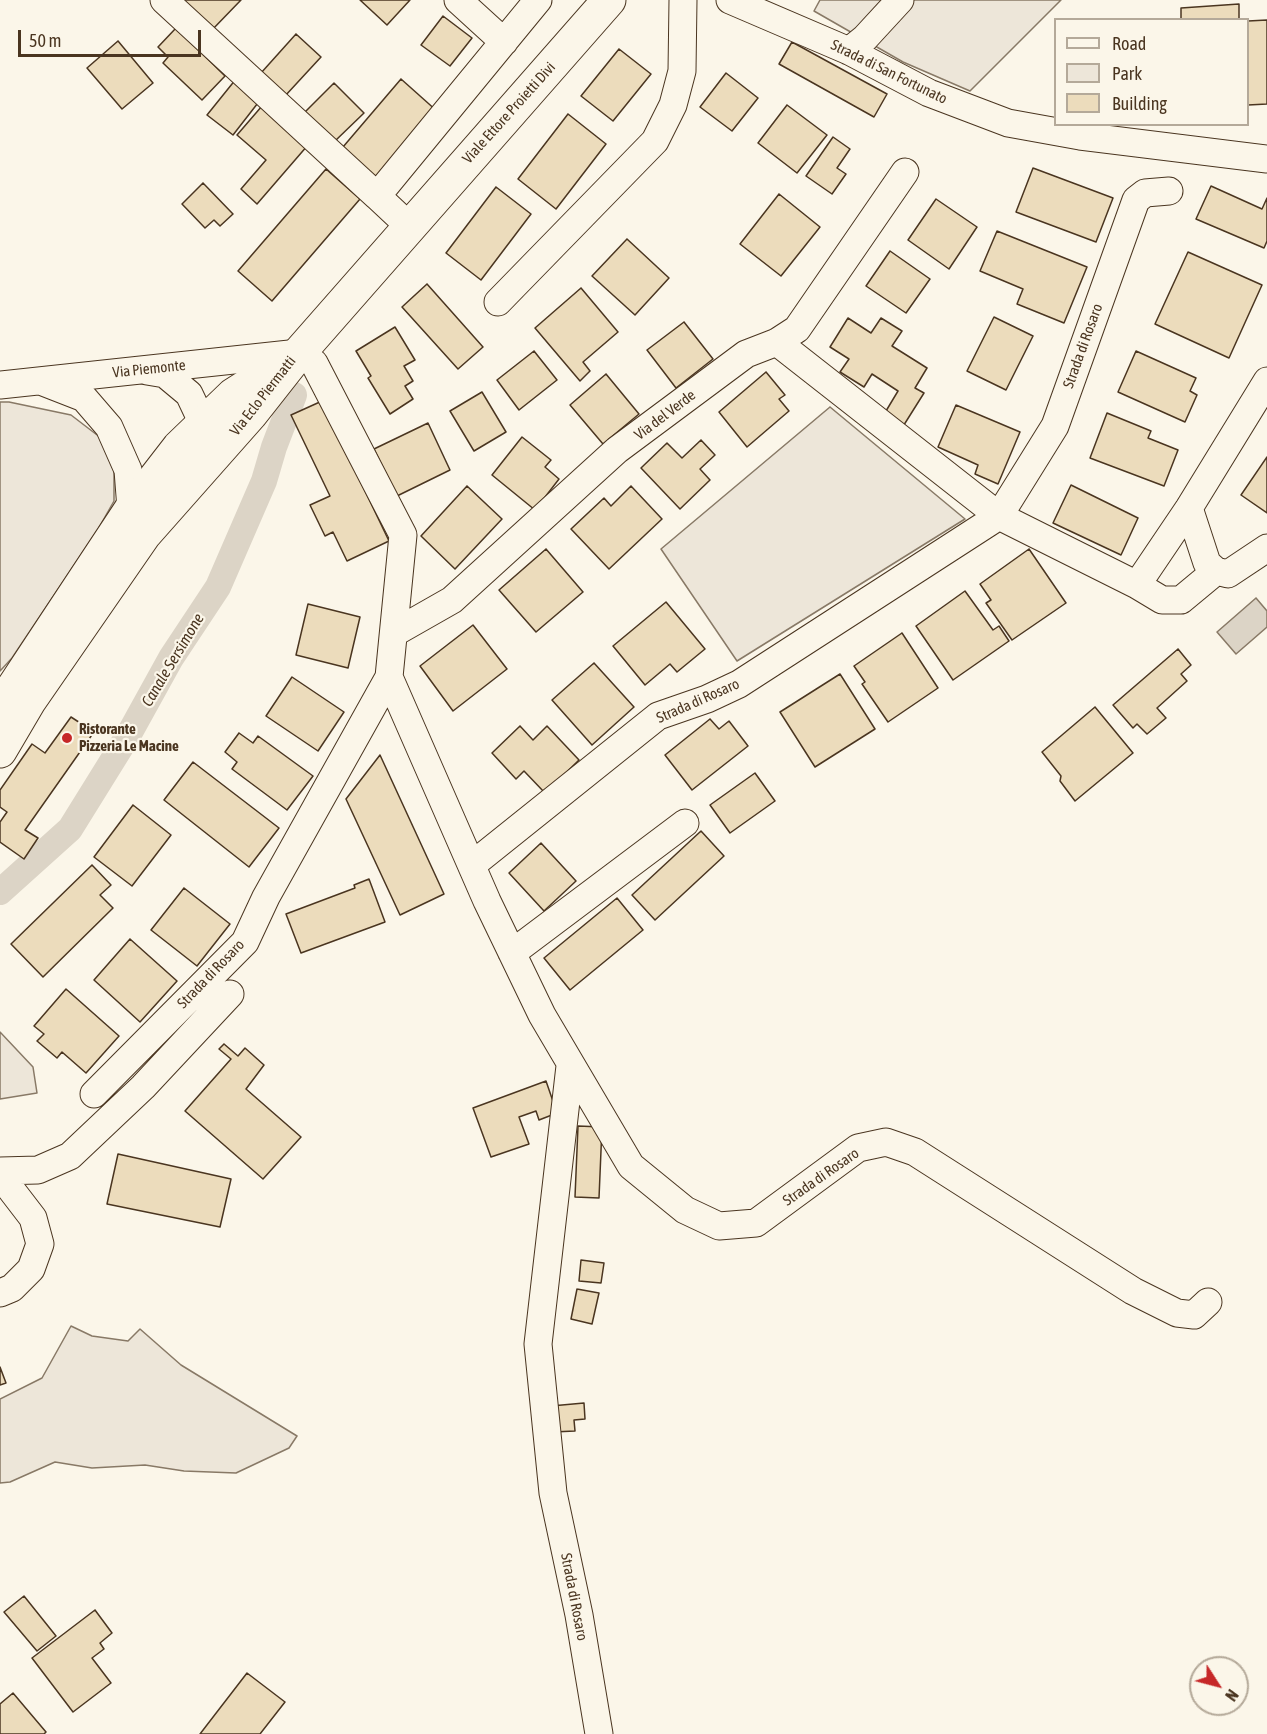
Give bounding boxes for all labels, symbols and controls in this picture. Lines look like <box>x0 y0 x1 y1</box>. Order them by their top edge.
scale bar <box>21 18 204 56</box>
legend <box>1054 18 1249 126</box>
text: 50 m <box>29 30 61 51</box>
text: Road <box>1112 33 1146 54</box>
street label: Strada di San Fortunato <box>828 36 950 108</box>
street label: Viale Ettore Proietti Divi <box>459 59 559 167</box>
text: Park <box>1112 63 1142 84</box>
text: Building <box>1112 93 1167 114</box>
street label: Strada di Rosaro <box>1059 301 1107 391</box>
street label: Via Eclo Piermatti <box>226 353 300 439</box>
street label: Via Piemonte <box>112 356 186 382</box>
street label: Via del Verde <box>631 386 699 444</box>
water label: Canale Sersimone <box>138 610 208 710</box>
street label: Strada di Rosaro <box>654 675 742 727</box>
place label: Ristorante Pizzeria Le Macine <box>79 720 179 755</box>
marker: Ristorante Pizzeria Le Macine <box>60 731 74 745</box>
street label: Strada di Rosaro <box>174 936 248 1012</box>
street label: Strada di Rosaro <box>779 1144 863 1210</box>
street label: Strada di Rosaro <box>557 1552 591 1642</box>
north arrow <box>1189 1656 1249 1716</box>
text: N <box>1222 1686 1242 1705</box>

